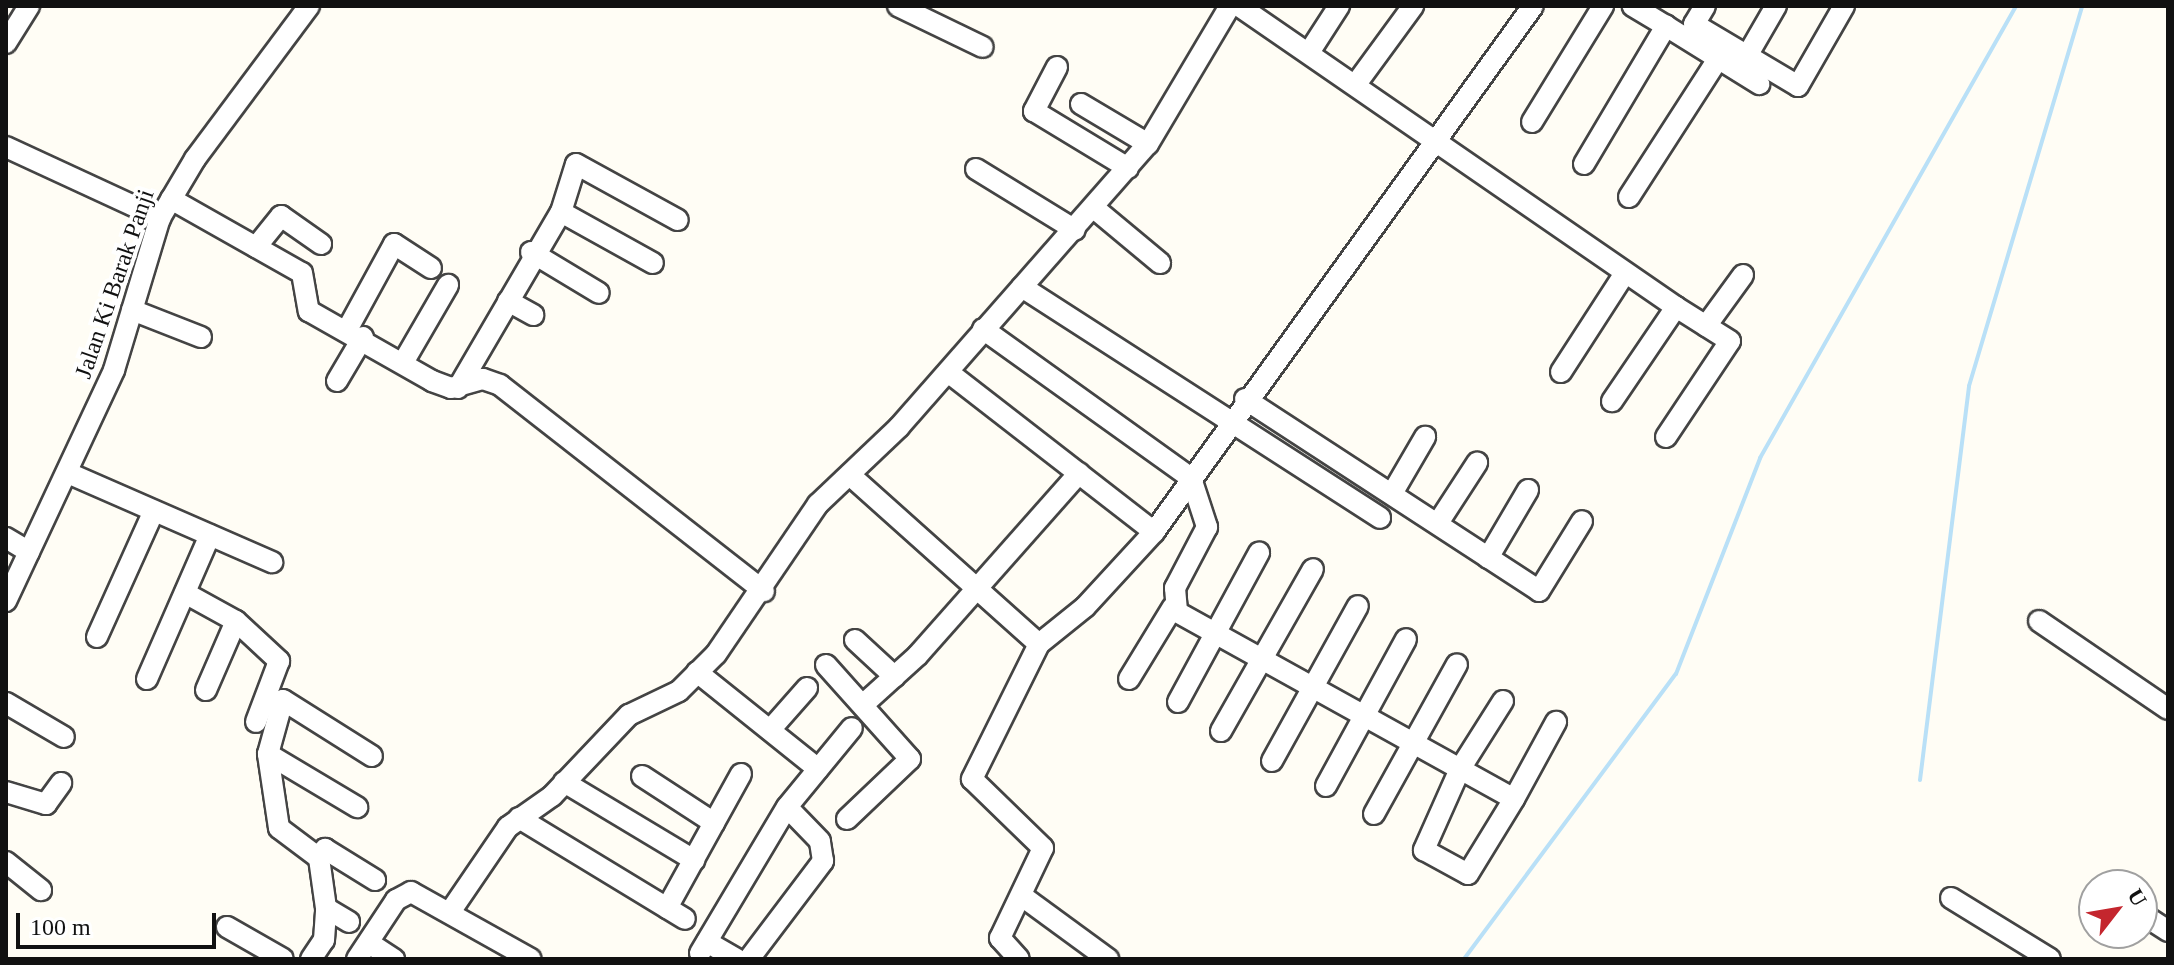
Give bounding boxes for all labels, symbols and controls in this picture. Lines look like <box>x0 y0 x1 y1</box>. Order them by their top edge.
street label: Jalan Ki Barak Panji <box>69 186 161 382</box>
north arrow <box>2078 869 2158 949</box>
text: U <box>2122 884 2152 911</box>
scale bar <box>20 897 220 947</box>
text: 100 m <box>30 914 91 940</box>

